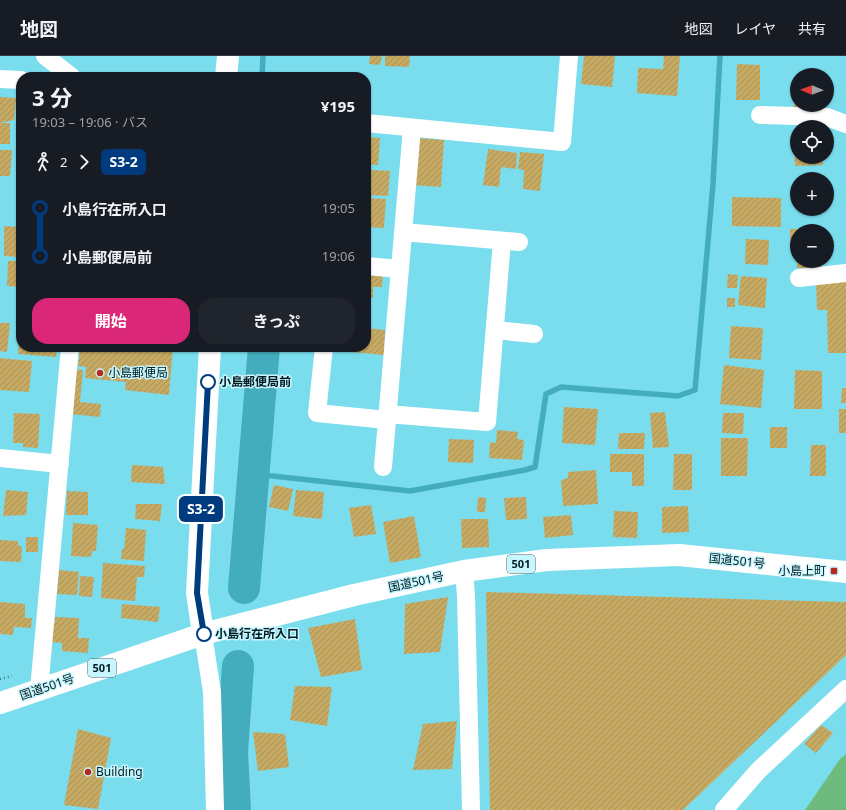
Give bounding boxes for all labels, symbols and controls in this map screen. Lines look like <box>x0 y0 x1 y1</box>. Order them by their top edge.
text: 地図 <box>20 16 58 42</box>
text: 地図 <box>684 19 712 38</box>
text: レイヤ <box>734 19 776 38</box>
text: 共有 <box>798 19 826 38</box>
north arrow <box>790 68 834 112</box>
map controls <box>790 68 834 268</box>
text: 3 分 <box>32 82 72 112</box>
text: ¥195 <box>321 96 355 116</box>
text: 19:03 – 19:06 · バス <box>32 113 148 131</box>
button: locate <box>790 120 834 164</box>
icon: walk <box>32 151 54 173</box>
icon: forward <box>73 151 95 173</box>
text: S3-2 <box>109 152 138 171</box>
text: 2 <box>60 153 67 171</box>
button: + <box>790 172 834 216</box>
text: 小島行在所入口 <box>62 199 167 219</box>
text: 19:05 <box>322 199 355 217</box>
button: − <box>790 224 834 268</box>
text: 小島郵便局前 <box>62 247 152 267</box>
text: 19:06 <box>322 247 355 265</box>
button: 開始 <box>32 298 190 344</box>
button: きっぷ <box>198 298 355 344</box>
place label: 小島郵便局 <box>108 364 168 381</box>
marker: 小島郵便局 <box>95 368 105 378</box>
place label: 小島郵便局前 <box>219 373 291 390</box>
marker: 小島郵便局前 <box>200 374 216 390</box>
line badge: S3-2 <box>173 496 229 522</box>
text: S3-2 <box>187 499 215 518</box>
street label: 国道501号 <box>708 549 766 572</box>
road number: 501 <box>507 555 535 573</box>
place label: 小島上町 <box>778 562 826 579</box>
marker: 小島上町 <box>829 566 839 576</box>
street label: 国道501号 <box>386 567 445 596</box>
place label: 小島行在所入口 <box>215 625 299 642</box>
marker: 小島行在所入口 <box>196 626 212 642</box>
road number: 501 <box>88 659 116 677</box>
street label: 国道501号 <box>17 669 76 704</box>
place label: Building <box>96 763 143 780</box>
marker: Building <box>83 767 93 777</box>

